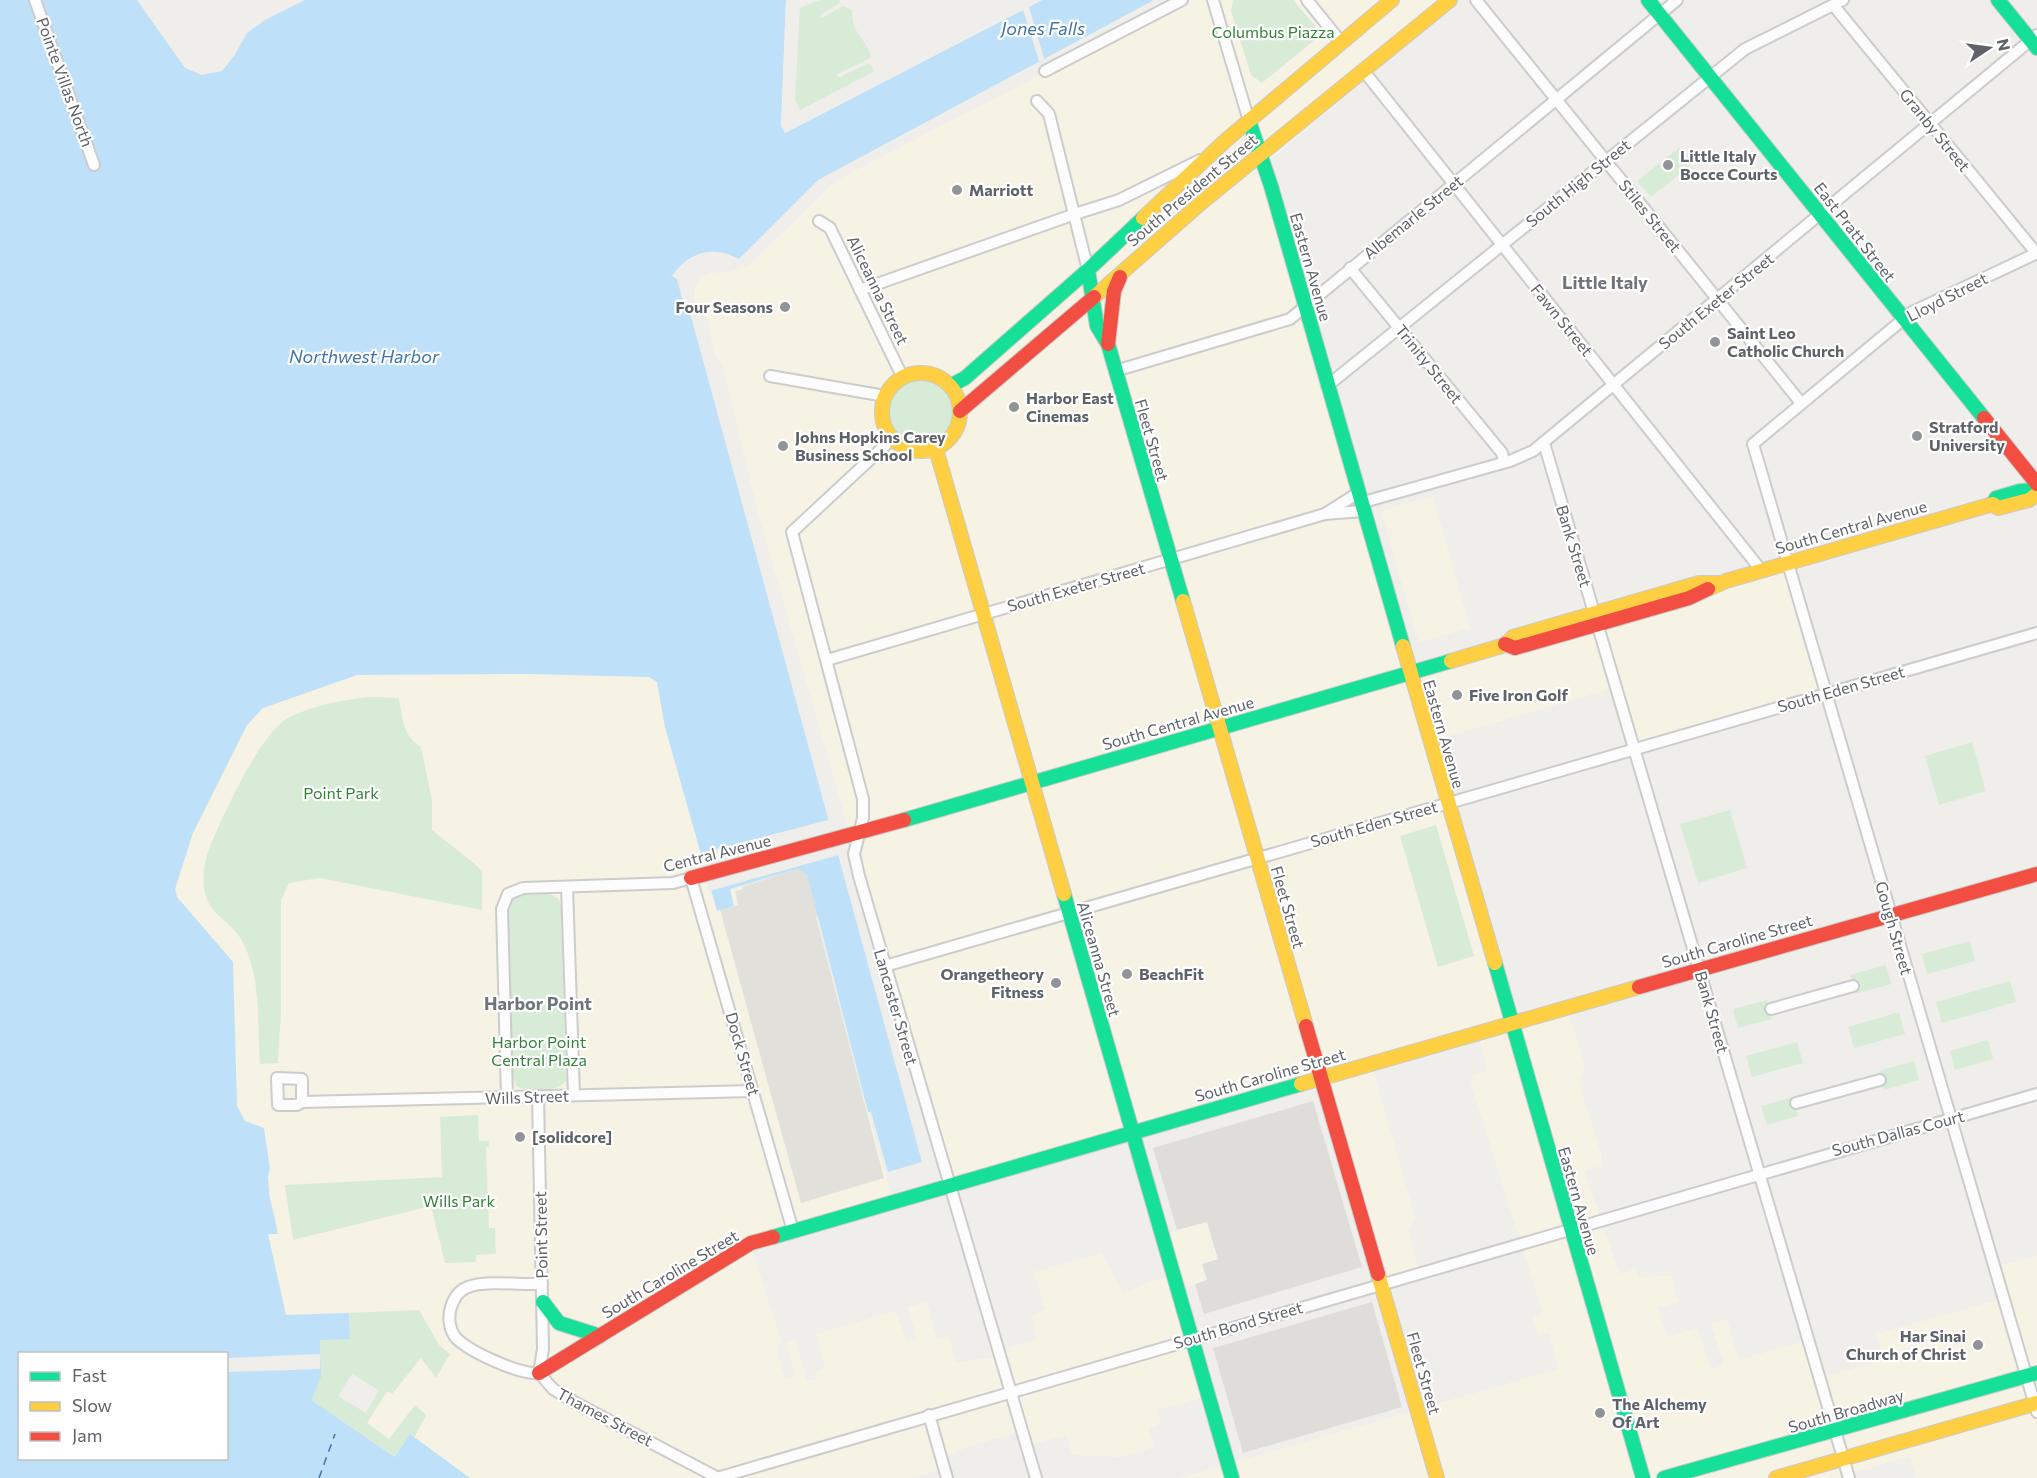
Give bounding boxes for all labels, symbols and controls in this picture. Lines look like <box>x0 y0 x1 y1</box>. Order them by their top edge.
street label: Pointe Villas North <box>33 15 98 149</box>
water label: Jones Falls <box>999 17 1085 39</box>
north arrow <box>1959 18 2019 78</box>
park label: Columbus Piazza <box>1211 22 1335 41</box>
text: N <box>1993 37 2015 52</box>
street label: Granby Street <box>1896 84 1975 175</box>
street label: South President Street <box>1123 129 1261 250</box>
street label: South High Street <box>1522 134 1634 231</box>
place label: Little Italy Bocce Courts <box>1680 146 1778 183</box>
marker: Little Italy Bocce Courts <box>1661 158 1675 172</box>
street label: Albemarle Street <box>1359 170 1467 263</box>
street label: Stiles Street <box>1615 176 1686 256</box>
street label: East Pratt Street <box>1811 178 1900 285</box>
place label: Marriott <box>969 180 1034 199</box>
marker: Marriott <box>950 183 964 197</box>
street label: Eastern Avenue <box>1287 210 1336 323</box>
street label: Aliceanna Street <box>844 232 913 348</box>
street label: South Exeter Street <box>1654 248 1777 353</box>
street label: Lloyd Street <box>1903 268 1991 325</box>
district label: Little Italy <box>1562 271 1648 293</box>
street label: Fawn Street <box>1528 280 1598 360</box>
place label: Four Seasons <box>675 297 773 316</box>
marker: Four Seasons <box>778 300 792 314</box>
street label: Trinity Street <box>1392 320 1467 407</box>
place label: Saint Leo Catholic Church <box>1727 323 1844 360</box>
marker: Saint Leo Catholic Church <box>1708 335 1722 349</box>
water label: Northwest Harbor <box>289 345 440 367</box>
place label: Harbor East Cinemas <box>1026 388 1114 425</box>
street label: Fleet Street <box>1132 396 1173 484</box>
marker: Harbor East Cinemas <box>1007 400 1021 414</box>
place label: Stratford University <box>1929 417 2005 454</box>
place label: Johns Hopkins Carey Business School <box>795 427 946 464</box>
marker: Stratford University <box>1910 429 1924 443</box>
marker: Johns Hopkins Carey Business School <box>776 439 790 453</box>
street label: South Central Avenue <box>1773 496 1929 557</box>
street label: Bank Street <box>1553 503 1596 590</box>
street label: South Exeter Street <box>1005 558 1147 615</box>
street label: South Eden Street <box>1775 661 1907 716</box>
street label: Eastern Avenue <box>1420 677 1469 790</box>
place label: Five Iron Golf <box>1469 685 1568 704</box>
marker: Five Iron Golf <box>1450 688 1464 702</box>
street label: South Central Avenue <box>1100 692 1256 753</box>
park label: Point Park <box>303 783 379 802</box>
street label: South Eden Street <box>1308 796 1440 851</box>
street label: Central Avenue <box>661 830 773 875</box>
street label: Fleet Street <box>1268 863 1309 951</box>
street label: Gough Street <box>1872 879 1917 977</box>
street label: Aliceanna Street <box>1074 899 1125 1019</box>
street label: South Caroline Street <box>1659 910 1815 971</box>
street label: Lancaster Street <box>871 947 922 1067</box>
place label: Orangetheory Fitness <box>940 964 1044 1001</box>
place label: BeachFit <box>1139 964 1204 983</box>
marker: BeachFit <box>1120 967 1134 981</box>
street label: Bank Street <box>1692 968 1733 1056</box>
marker: Orangetheory Fitness <box>1049 976 1063 990</box>
district label: Harbor Point <box>484 992 592 1014</box>
street label: Dock Street <box>722 1010 765 1098</box>
park label: Harbor Point Central Plaza <box>491 1032 587 1069</box>
street label: South Caroline Street <box>1192 1044 1348 1105</box>
street label: Wills Street <box>485 1086 570 1107</box>
street label: South Dallas Court <box>1830 1106 1966 1159</box>
place label: [solidcore] <box>532 1127 612 1146</box>
marker: [solidcore] <box>513 1130 527 1144</box>
street label: Eastern Avenue <box>1555 1144 1604 1257</box>
park label: Wills Park <box>423 1191 496 1210</box>
street label: Point Street <box>530 1191 551 1279</box>
street label: South Caroline Street <box>598 1225 742 1322</box>
street label: South Bond Street <box>1171 1297 1305 1352</box>
place label: Har Sinai Church of Christ <box>1846 1326 1966 1363</box>
street label: Fleet Street <box>1404 1329 1445 1417</box>
marker: Har Sinai Church of Christ <box>1971 1338 1985 1352</box>
legend <box>18 1352 228 1460</box>
text: Fast <box>72 1364 107 1386</box>
street label: Thames Street <box>554 1383 657 1450</box>
street label: South Broadway <box>1786 1385 1906 1436</box>
text: Slow <box>72 1394 112 1416</box>
place label: The Alchemy Of Art <box>1612 1394 1707 1431</box>
marker: The Alchemy Of Art <box>1593 1406 1607 1420</box>
text: Jam <box>72 1424 102 1446</box>

